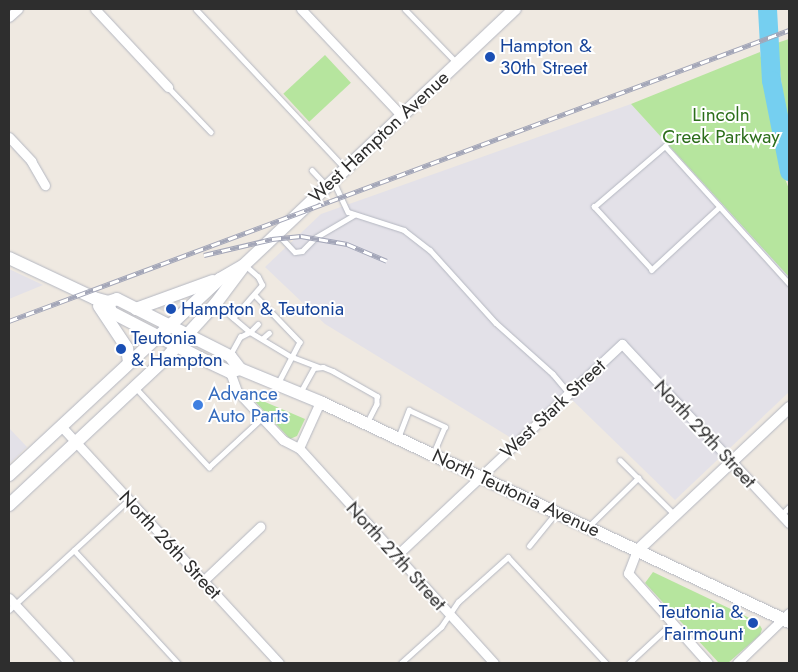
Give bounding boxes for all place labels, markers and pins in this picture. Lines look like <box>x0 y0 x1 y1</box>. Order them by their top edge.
place label: Hampton & 30th Street <box>500 35 592 79</box>
marker: Hampton & 30th Street <box>484 51 496 63</box>
place label: Hampton & Teutonia <box>181 298 344 320</box>
marker: Hampton & Teutonia <box>165 303 177 315</box>
place label: Teutonia & Hampton <box>131 327 223 371</box>
marker: Teutonia & Hampton <box>115 343 127 355</box>
place label: Advance Auto Parts <box>208 383 288 427</box>
marker: Advance Auto Parts <box>192 399 204 411</box>
place label: Teutonia & Fairmount <box>659 601 743 645</box>
marker: Teutonia & Fairmount <box>747 617 759 629</box>

